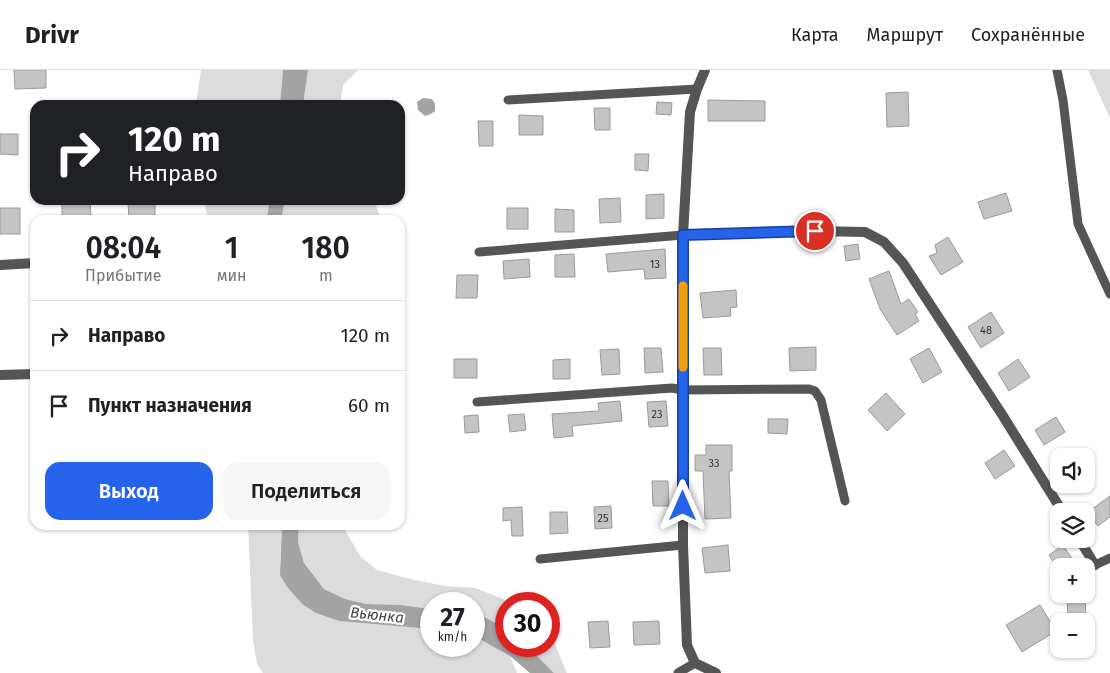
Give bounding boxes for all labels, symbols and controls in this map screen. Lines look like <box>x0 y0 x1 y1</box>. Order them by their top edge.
text: Drivr <box>25 21 79 49</box>
text: Карта <box>791 24 839 46</box>
text: Маршрут <box>867 24 943 46</box>
text: Сохранённые <box>971 24 1085 46</box>
text: 120 m <box>128 118 221 160</box>
icon: right <box>45 120 110 185</box>
text: Направо <box>128 160 218 187</box>
pin <box>794 210 836 252</box>
icon: arrive <box>801 217 829 245</box>
text: 08:04 <box>85 230 161 266</box>
text: 1 <box>225 230 238 266</box>
text: 180 <box>302 230 350 266</box>
house number: 13 <box>650 258 660 271</box>
text: Прибытие <box>85 266 162 285</box>
text: мин <box>217 266 247 285</box>
text: m <box>319 266 333 285</box>
icon: right <box>45 322 73 350</box>
text: Направо <box>88 324 165 347</box>
text: 120 m <box>340 324 390 347</box>
house number: 48 <box>980 324 992 337</box>
icon: arrive <box>45 392 73 420</box>
text: Пункт назначения <box>88 394 252 417</box>
text: 60 m <box>348 394 390 417</box>
house number: 23 <box>652 408 662 421</box>
map controls <box>1050 448 1095 658</box>
button: sound <box>1050 448 1095 493</box>
house number: 33 <box>709 457 719 470</box>
button: Выход <box>45 462 213 520</box>
button: Поделиться <box>223 462 390 520</box>
position arrow <box>656 479 708 531</box>
button: layers <box>1050 503 1095 548</box>
house number: 25 <box>598 512 609 525</box>
button: + <box>1050 558 1095 603</box>
speed limit sign: 30 <box>495 592 560 657</box>
water label: Вьюнка <box>349 603 405 627</box>
text: 27 <box>440 603 465 633</box>
button: − <box>1050 613 1095 658</box>
text: km/h <box>438 630 467 644</box>

